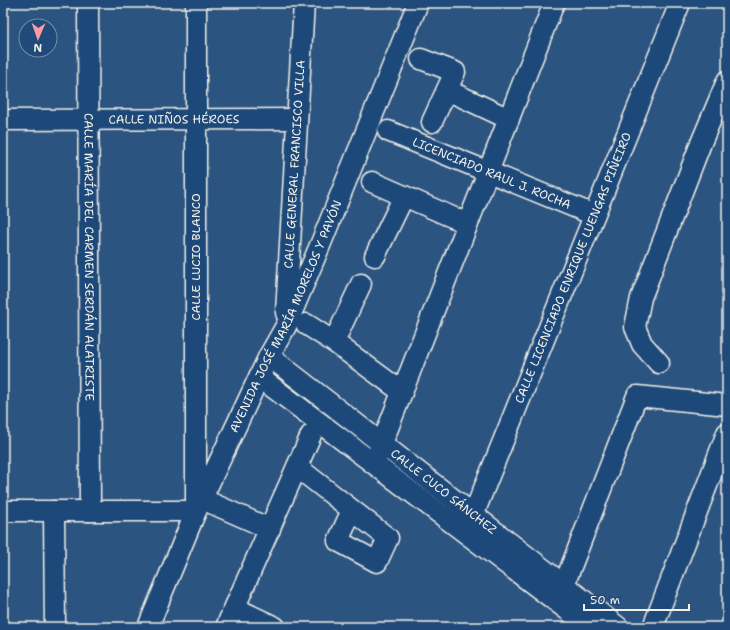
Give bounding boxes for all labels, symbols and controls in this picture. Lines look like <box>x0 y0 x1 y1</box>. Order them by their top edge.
north arrow <box>18 18 58 58</box>
text: N <box>33 40 42 55</box>
street label: CALLE GENERAL FRANCISCO VILLA <box>281 59 309 269</box>
street label: CALLE NIÑOS HÉROES <box>109 111 240 128</box>
street label: CALLE MARÍA DEL CARMEN SERDÁN ALATRISTE <box>80 113 98 401</box>
street label: CALLE LICENCIADO ENRIQUE LUENGAS PIÑEIRO <box>511 130 635 406</box>
street label: LICENCIADO RAUL J. ROCHA <box>410 134 574 213</box>
street label: CALLE LUCIO BLANCO <box>188 193 204 321</box>
street label: AVENIDA JOSÉ MARÍA MORELOS Y PAVÓN <box>226 198 345 435</box>
street label: CALLE CUCO SÁNCHEZ <box>387 445 500 538</box>
scale bar <box>584 586 689 612</box>
text: 50 m <box>590 592 620 608</box>

